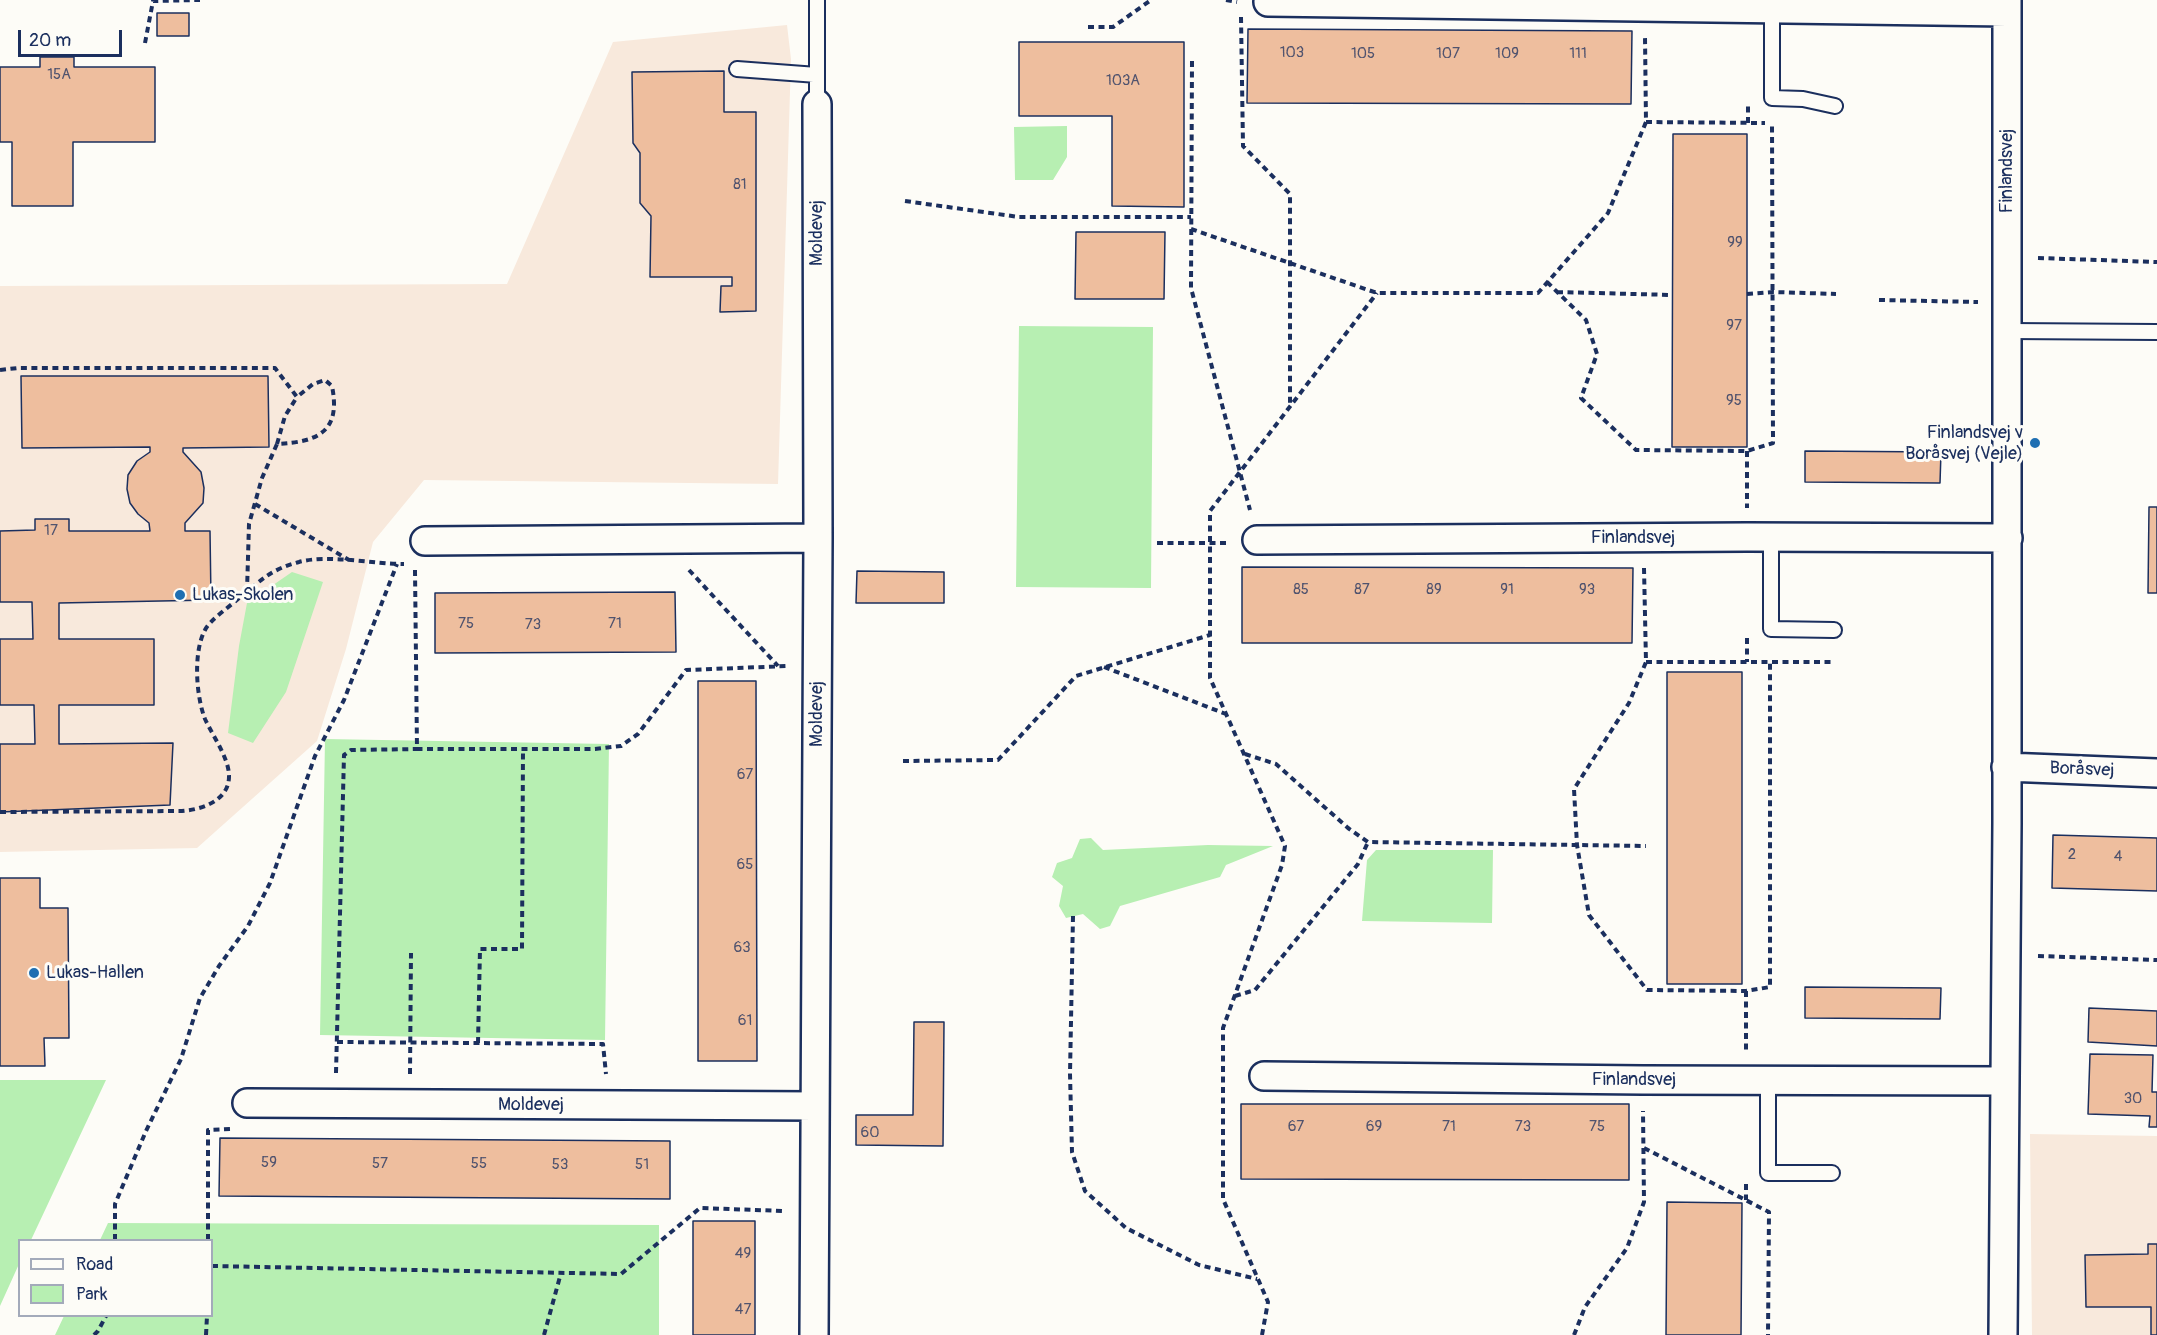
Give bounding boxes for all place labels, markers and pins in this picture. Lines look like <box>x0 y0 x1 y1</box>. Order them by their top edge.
place label: Finlandsvej v Boråsvej (Vejle) <box>1905 422 2023 464</box>
marker: Finlandsvej v Boråsvej (Vejle) <box>2028 436 2042 450</box>
place label: Lukas-Skolen <box>192 584 293 606</box>
marker: Lukas-Skolen <box>173 588 187 602</box>
place label: Lukas-Hallen <box>46 962 144 984</box>
marker: Lukas-Hallen <box>27 966 41 980</box>

